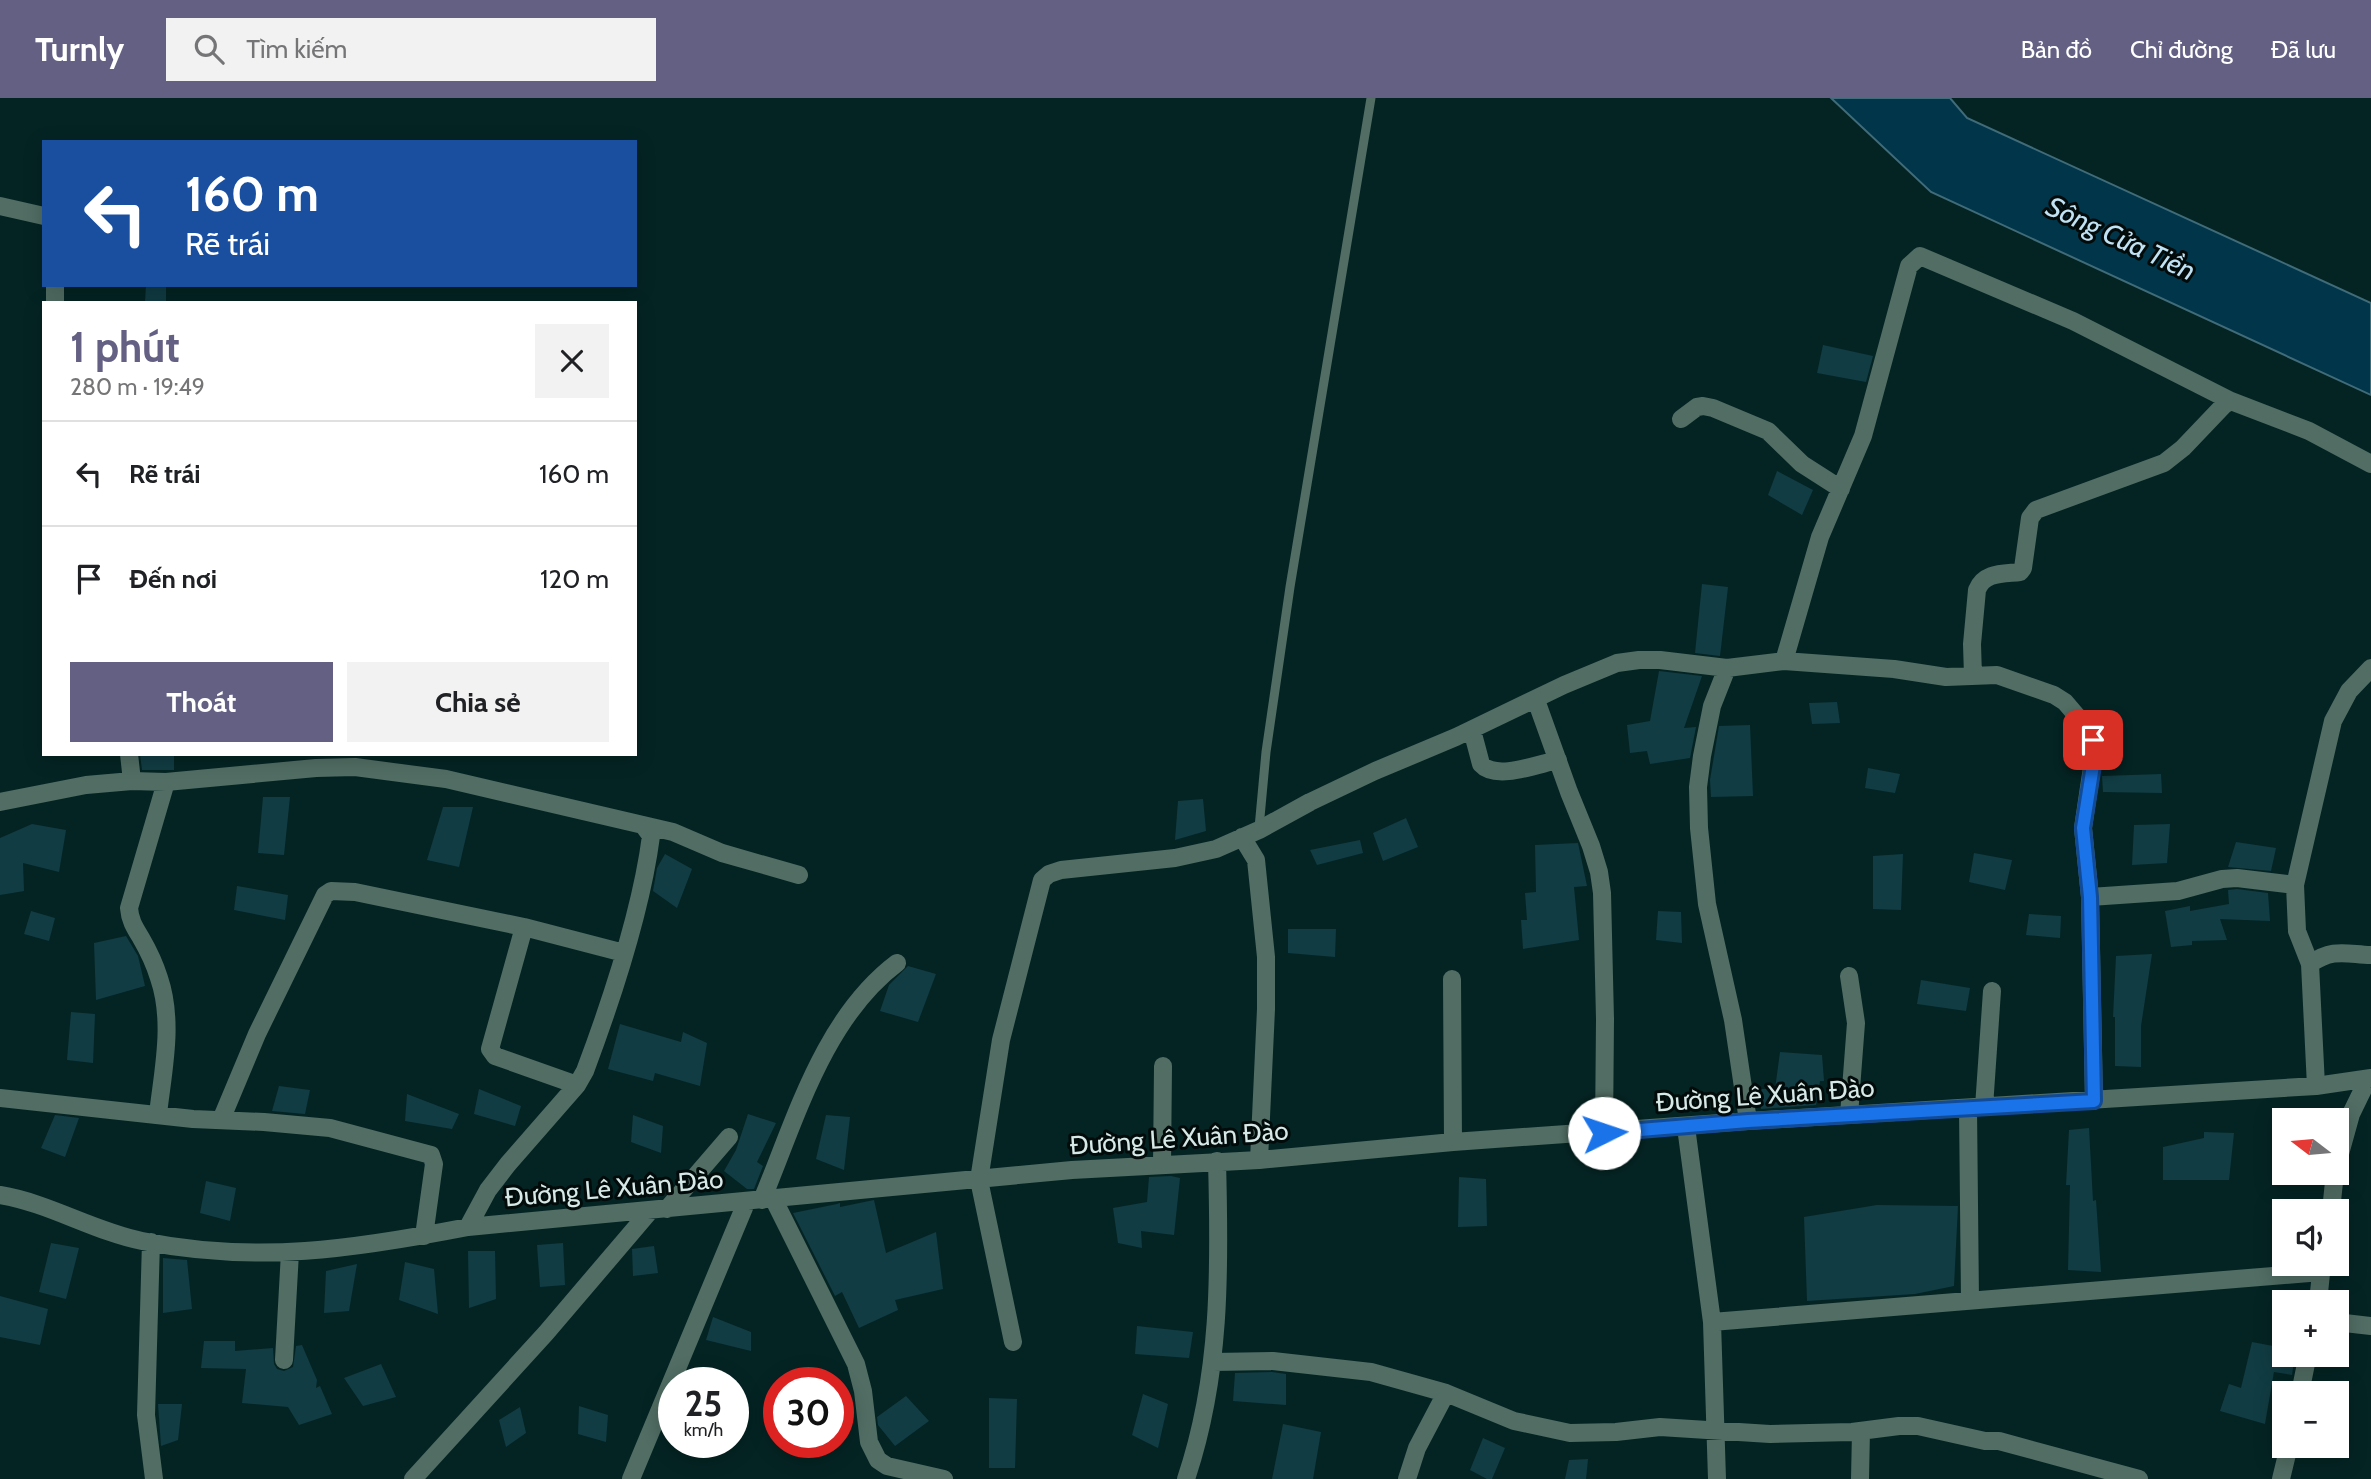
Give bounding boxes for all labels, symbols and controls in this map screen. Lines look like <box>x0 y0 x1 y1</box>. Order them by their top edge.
search box <box>166 18 656 81</box>
text: Turnly <box>35 29 124 69</box>
icon: search <box>190 30 228 68</box>
text: Tìm kiếm <box>246 33 347 65</box>
text: Bản đồ <box>2021 35 2092 64</box>
text: Chỉ đường <box>2130 35 2233 64</box>
text: Đã lưu <box>2271 35 2336 64</box>
text: 160 m <box>185 164 319 223</box>
icon: left <box>70 168 161 259</box>
water label: Sông Cửa Tiền <box>2041 189 2201 287</box>
text: Rẽ trái <box>185 224 270 263</box>
text: 1 phút <box>70 321 180 373</box>
button: close <box>535 324 609 398</box>
text: 280 m · 19:49 <box>70 373 205 401</box>
icon: left <box>70 455 108 493</box>
text: Rẽ trái <box>129 458 201 490</box>
text: 160 m <box>539 458 609 490</box>
icon: arrive <box>70 560 108 598</box>
text: Đến nơi <box>129 563 217 595</box>
text: 120 m <box>540 563 609 595</box>
button: Thoát <box>70 662 333 742</box>
button: Chia sẻ <box>347 662 609 742</box>
pin <box>2063 710 2123 770</box>
icon: arrive <box>2074 721 2112 759</box>
street label: Đường Lê Xuân Đào <box>1655 1071 1875 1119</box>
position arrow <box>1567 1096 1641 1170</box>
north arrow <box>2272 1108 2348 1185</box>
map controls <box>2272 1108 2349 1458</box>
street label: Đường Lê Xuân Đào <box>1069 1114 1289 1162</box>
street label: Đường Lê Xuân Đào <box>503 1163 725 1213</box>
button: sound <box>2272 1199 2349 1276</box>
button: + <box>2272 1290 2349 1367</box>
speed limit sign: 30 <box>763 1367 854 1458</box>
button: − <box>2272 1381 2349 1458</box>
text: 25 <box>685 1382 722 1425</box>
text: km/h <box>684 1419 723 1441</box>

